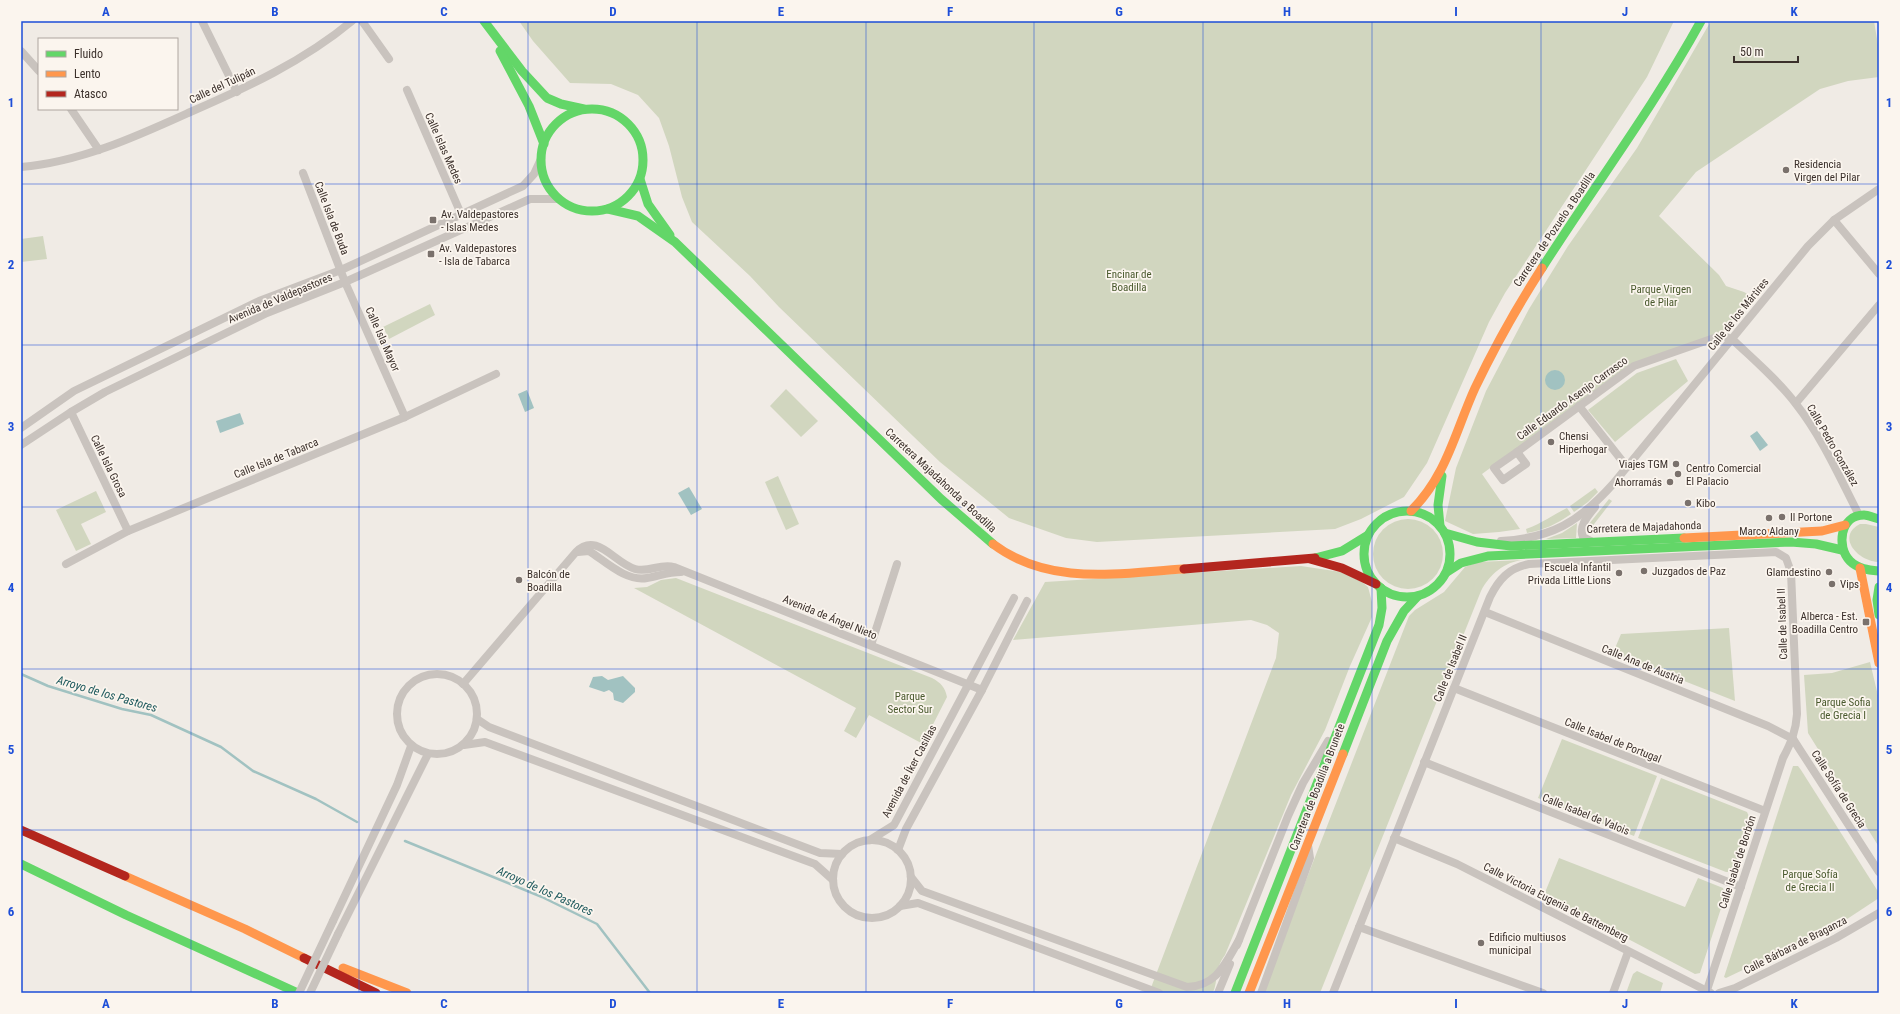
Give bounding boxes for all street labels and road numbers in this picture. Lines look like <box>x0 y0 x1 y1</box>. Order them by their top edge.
street label: Calle del Tulipán <box>187 64 257 106</box>
street label: Calle Islas Medes <box>422 111 465 186</box>
street label: Carretera de Pozuelo a Boadilla <box>1511 169 1598 289</box>
street label: Calle Isla de Buda <box>312 180 351 257</box>
street label: Avenida de Valdepastores <box>226 271 334 326</box>
street label: Calle de los Mártires <box>1705 276 1772 353</box>
street label: Calle Isla Mayor <box>363 305 403 374</box>
street label: Calle Eduardo Asenjo Carrasco <box>1514 354 1631 443</box>
street label: Calle Pedro González <box>1804 402 1861 489</box>
street label: Carretera Majadahonda a Boadilla <box>882 426 999 535</box>
street label: Calle Isla Grosa <box>88 433 129 500</box>
street label: Calle Isla de Tabarca <box>232 436 320 481</box>
street label: Carretera de Majadahonda <box>1586 519 1702 536</box>
street label: Calle de Isabel II <box>1775 588 1790 660</box>
street label: Avenida de Ángel Nieto <box>781 593 879 643</box>
street label: Calle de Isabel II <box>1431 633 1470 704</box>
street label: Calle Ana de Austria <box>1600 642 1686 687</box>
street label: Calle Isabel de Portugal <box>1563 715 1663 766</box>
street label: Carretera de Boadilla a Brunete <box>1287 722 1348 852</box>
street label: Avenida de Íker Casillas <box>879 723 939 820</box>
street label: Calle Sofía de Grecia <box>1809 748 1869 831</box>
street label: Calle Isabel de Valois <box>1540 791 1631 838</box>
street label: Calle Isabel de Borbón <box>1716 814 1759 910</box>
street label: Calle Victoria Eugenia de Battemberg <box>1481 860 1630 945</box>
street label: Calle Bárbara de Braganza <box>1741 914 1849 977</box>

